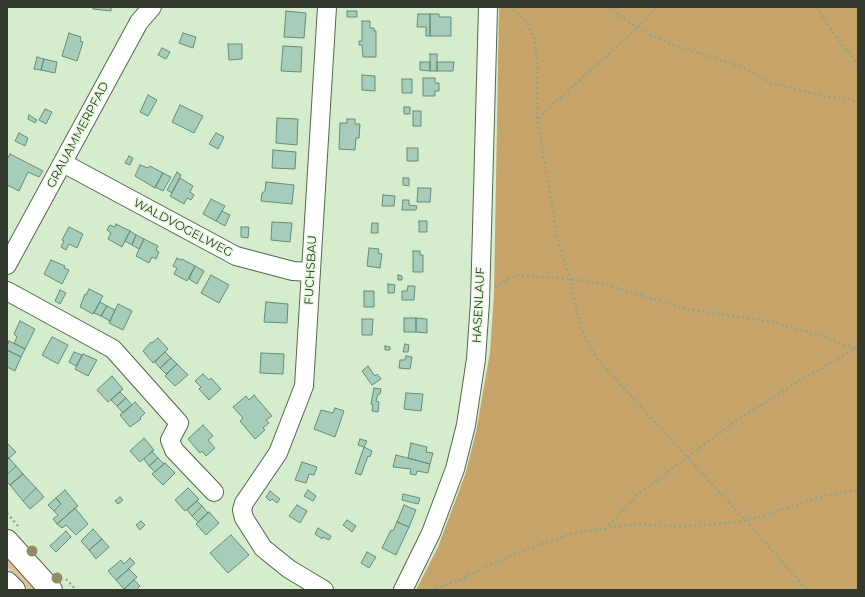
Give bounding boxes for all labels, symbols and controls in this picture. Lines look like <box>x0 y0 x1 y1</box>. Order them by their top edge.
street label: GRAUAMMERPFAD <box>44 79 112 191</box>
street label: WALDVOGELWEG <box>131 196 235 260</box>
street label: FUCHSBAU <box>302 235 320 305</box>
street label: HASENLAUF <box>470 267 488 343</box>

